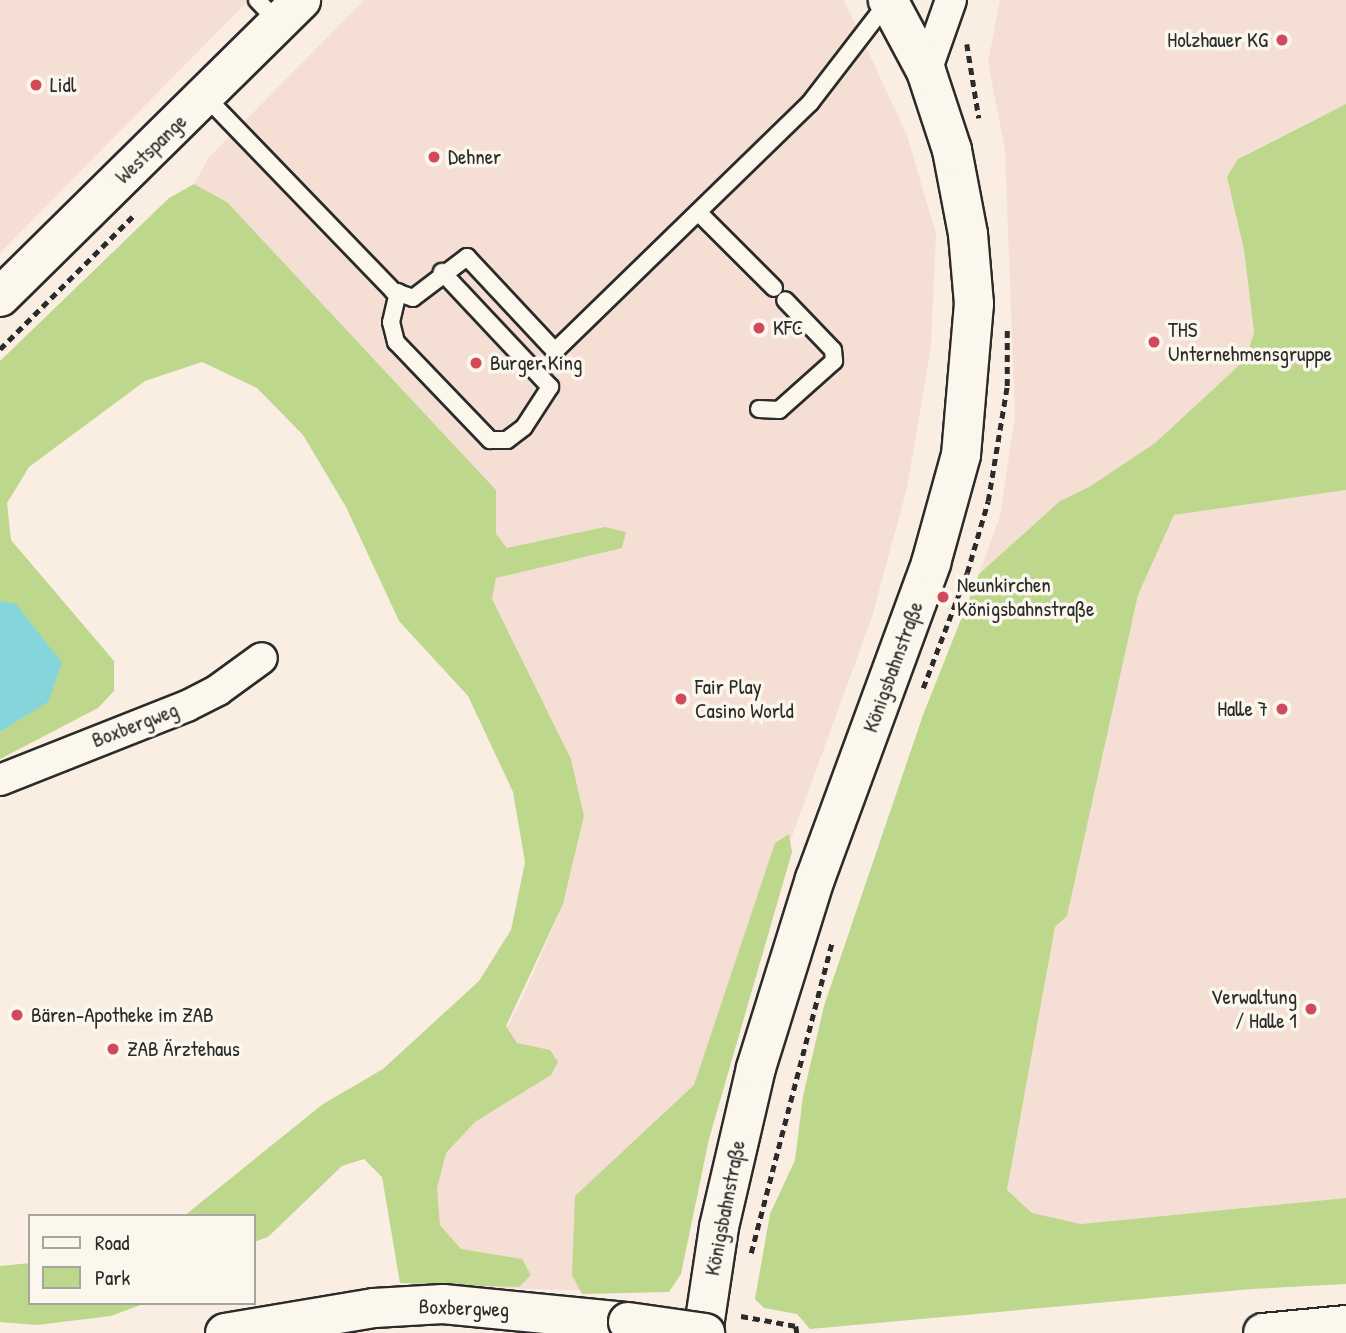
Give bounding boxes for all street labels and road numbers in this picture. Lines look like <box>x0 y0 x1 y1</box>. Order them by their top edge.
street label: Westspange <box>110 109 192 189</box>
street label: Königsbahnstraße <box>858 598 928 736</box>
street label: Boxbergweg <box>88 697 182 753</box>
street label: Königsbahnstraße <box>700 1138 750 1278</box>
street label: Boxbergweg <box>418 1294 510 1322</box>

